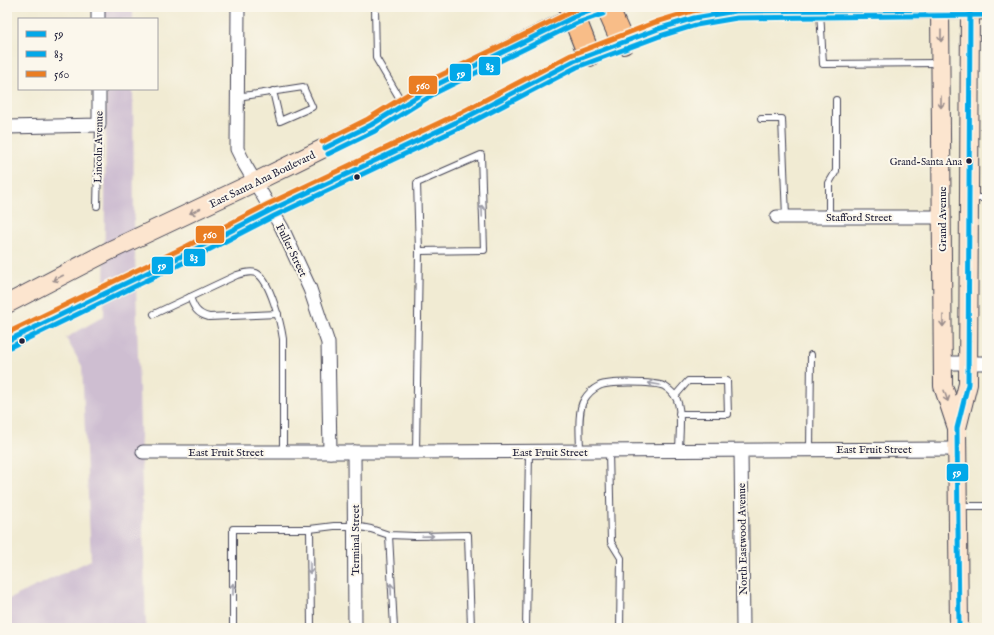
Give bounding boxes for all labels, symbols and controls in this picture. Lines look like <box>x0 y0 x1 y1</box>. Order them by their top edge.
legend <box>18 18 158 90</box>
text: 59 <box>54 27 64 42</box>
one-way arrow <box>937 29 945 42</box>
text: 83 <box>54 47 63 62</box>
line badge: 83 <box>478 56 501 76</box>
text: 83 <box>486 60 494 74</box>
line badge: 59 <box>449 63 472 82</box>
text: 560 <box>54 67 69 82</box>
text: 59 <box>457 67 466 81</box>
line badge: 560 <box>408 75 438 95</box>
text: 560 <box>416 79 431 93</box>
one-way arrow <box>937 95 945 108</box>
street label: Lincoln Avenue <box>91 111 107 183</box>
street label: East Santa Ana Boulevard <box>207 148 318 212</box>
place label: Grand-Santa Ana <box>890 156 963 169</box>
marker: Grand-Santa Ana <box>964 156 974 166</box>
unlabelled marker <box>352 172 362 182</box>
street label: Grand Avenue <box>936 186 950 252</box>
one-way arrow <box>479 205 486 218</box>
one-way arrow <box>189 208 201 215</box>
street label: Stafford Street <box>826 211 892 225</box>
street label: Fuller Street <box>272 222 310 280</box>
line badge: 560 <box>195 225 225 244</box>
text: 560 <box>203 228 218 242</box>
line badge: 83 <box>183 248 206 267</box>
text: 83 <box>190 251 198 265</box>
line badge: 59 <box>151 256 174 275</box>
text: 59 <box>158 259 167 273</box>
one-way arrow <box>52 275 64 282</box>
one-way arrow <box>939 314 947 327</box>
unlabelled marker <box>17 336 27 346</box>
one-way arrow <box>648 380 661 388</box>
one-way arrow <box>943 390 951 402</box>
street label: East Fruit Street <box>836 443 912 457</box>
street label: East Fruit Street <box>188 446 264 460</box>
street label: East Fruit Street <box>512 446 588 460</box>
line badge: 59 <box>946 463 969 482</box>
text: 59 <box>953 466 962 480</box>
street label: North Eastwood Avenue <box>735 483 751 595</box>
street label: Terminal Street <box>349 504 363 575</box>
one-way arrow <box>421 532 434 540</box>
one-way arrow <box>306 561 314 574</box>
one-way arrow <box>229 583 237 596</box>
one-way arrow <box>388 583 395 596</box>

